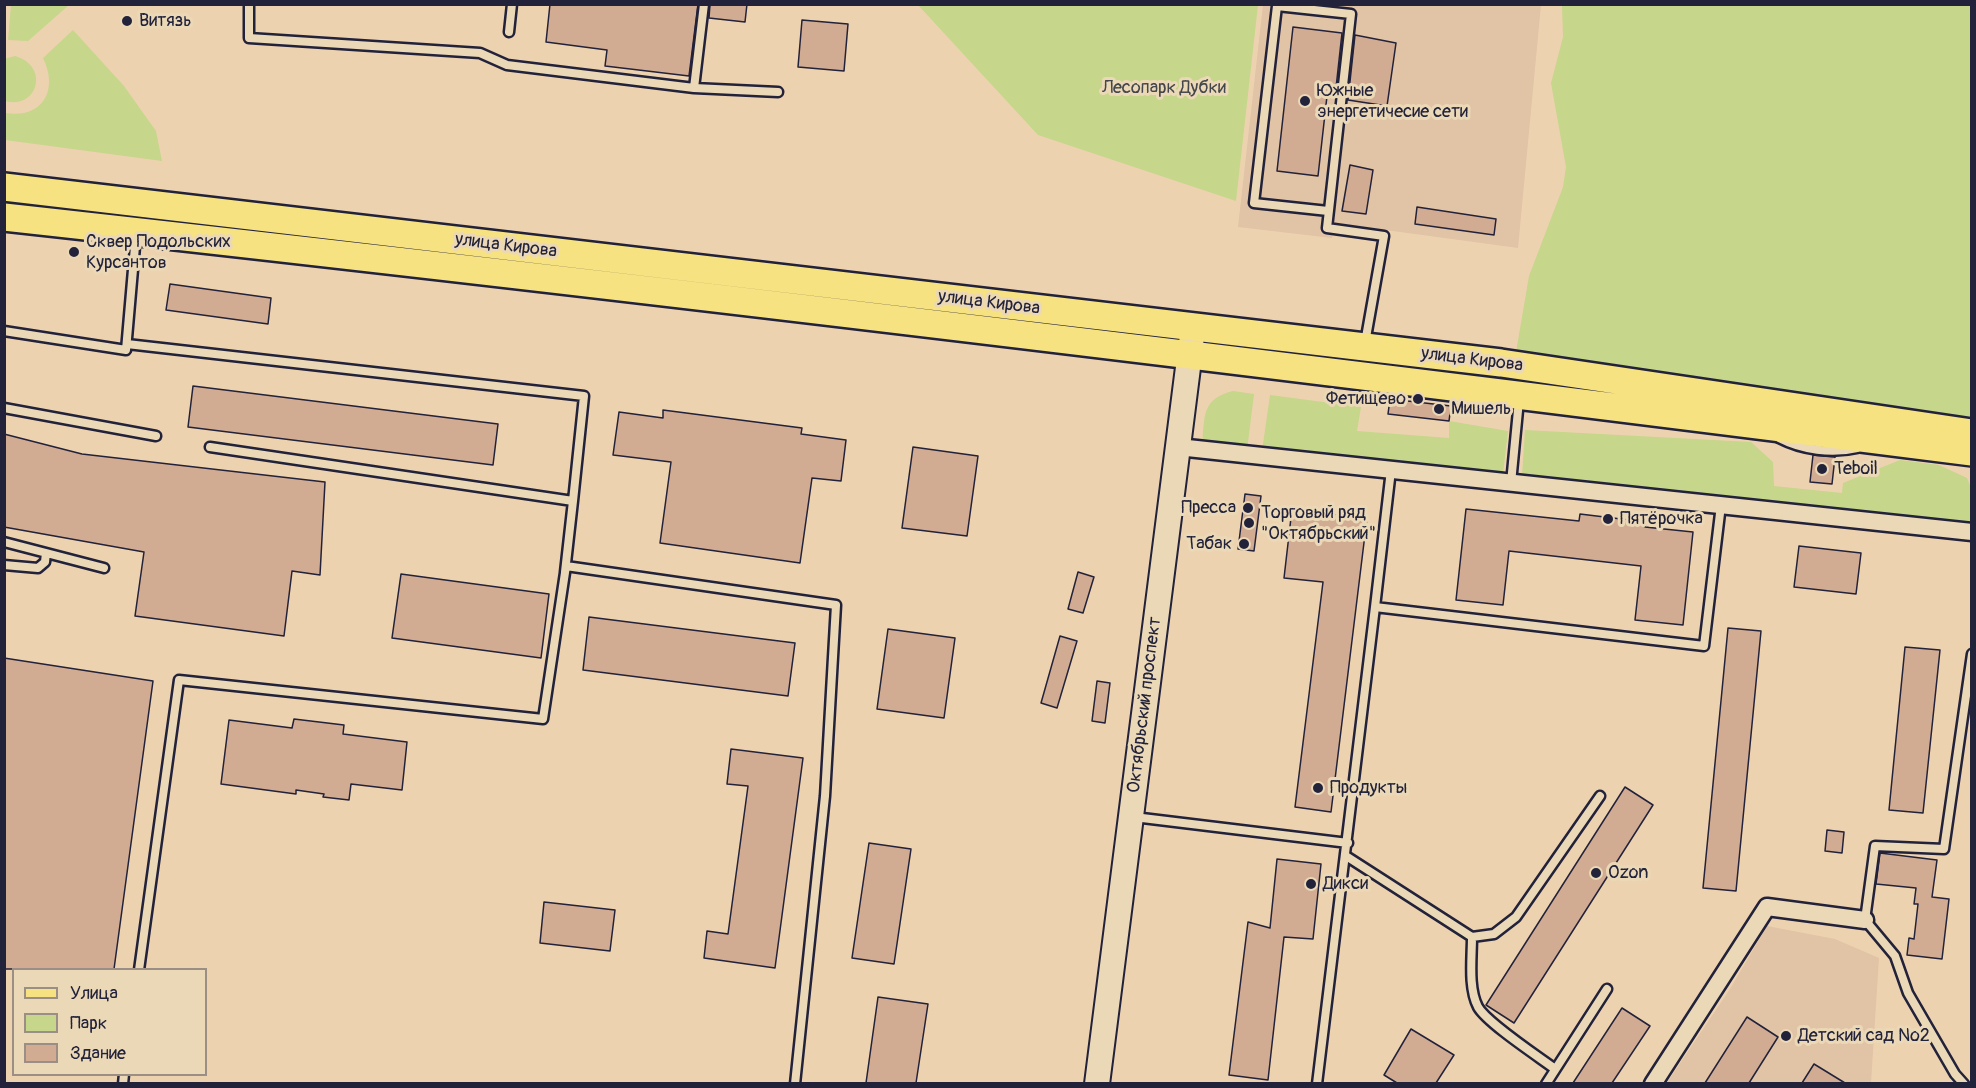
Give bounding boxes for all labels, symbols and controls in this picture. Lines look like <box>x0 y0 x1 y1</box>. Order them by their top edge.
place label: Витязь <box>139 10 192 32</box>
marker: Витязь <box>120 14 134 28</box>
park label: Лесопарк Дубки <box>1102 77 1226 99</box>
place label: Южные энергетичесие сети <box>1317 80 1468 122</box>
marker: Южные энергетичесие сети <box>1298 94 1312 108</box>
street label: улица Кирова <box>454 229 558 263</box>
place label: Сквер Подольских Курсантов <box>86 231 231 274</box>
marker: Сквер Подольских Курсантов <box>67 245 81 259</box>
street label: улица Кирова <box>937 286 1041 320</box>
street label: улица Кирова <box>1420 343 1524 377</box>
place label: Фетищево <box>1326 388 1406 410</box>
marker: Фетищево <box>1411 392 1425 406</box>
place label: Мишель <box>1451 398 1511 420</box>
marker: Мишель <box>1432 402 1446 416</box>
place label: Teboil <box>1834 458 1878 480</box>
marker: Teboil <box>1815 462 1829 476</box>
place label: Пресса <box>1181 497 1236 519</box>
marker: Пресса <box>1241 501 1255 515</box>
place label: Торговый ряд "Октябрьский" <box>1261 502 1376 544</box>
place label: Пятёрочка <box>1620 508 1703 530</box>
marker: Пятёрочка <box>1601 512 1615 526</box>
marker: Торговый ряд "Октябрьский" <box>1242 516 1256 530</box>
place label: Табак <box>1186 533 1232 555</box>
marker: Табак <box>1237 537 1251 551</box>
street label: Октябрьский проспект <box>1123 616 1167 794</box>
place label: Продукты <box>1330 777 1407 799</box>
marker: Продукты <box>1311 781 1325 795</box>
place label: Ozon <box>1608 862 1648 884</box>
marker: Ozon <box>1589 866 1603 880</box>
place label: Дикси <box>1323 873 1368 895</box>
marker: Дикси <box>1304 877 1318 891</box>
legend <box>12 968 207 1076</box>
text: Улица <box>70 982 118 1005</box>
text: Парк <box>70 1012 107 1035</box>
place label: Детский сад №2 <box>1798 1025 1930 1047</box>
marker: Детский сад №2 <box>1779 1029 1793 1043</box>
text: Здание <box>70 1042 126 1065</box>

